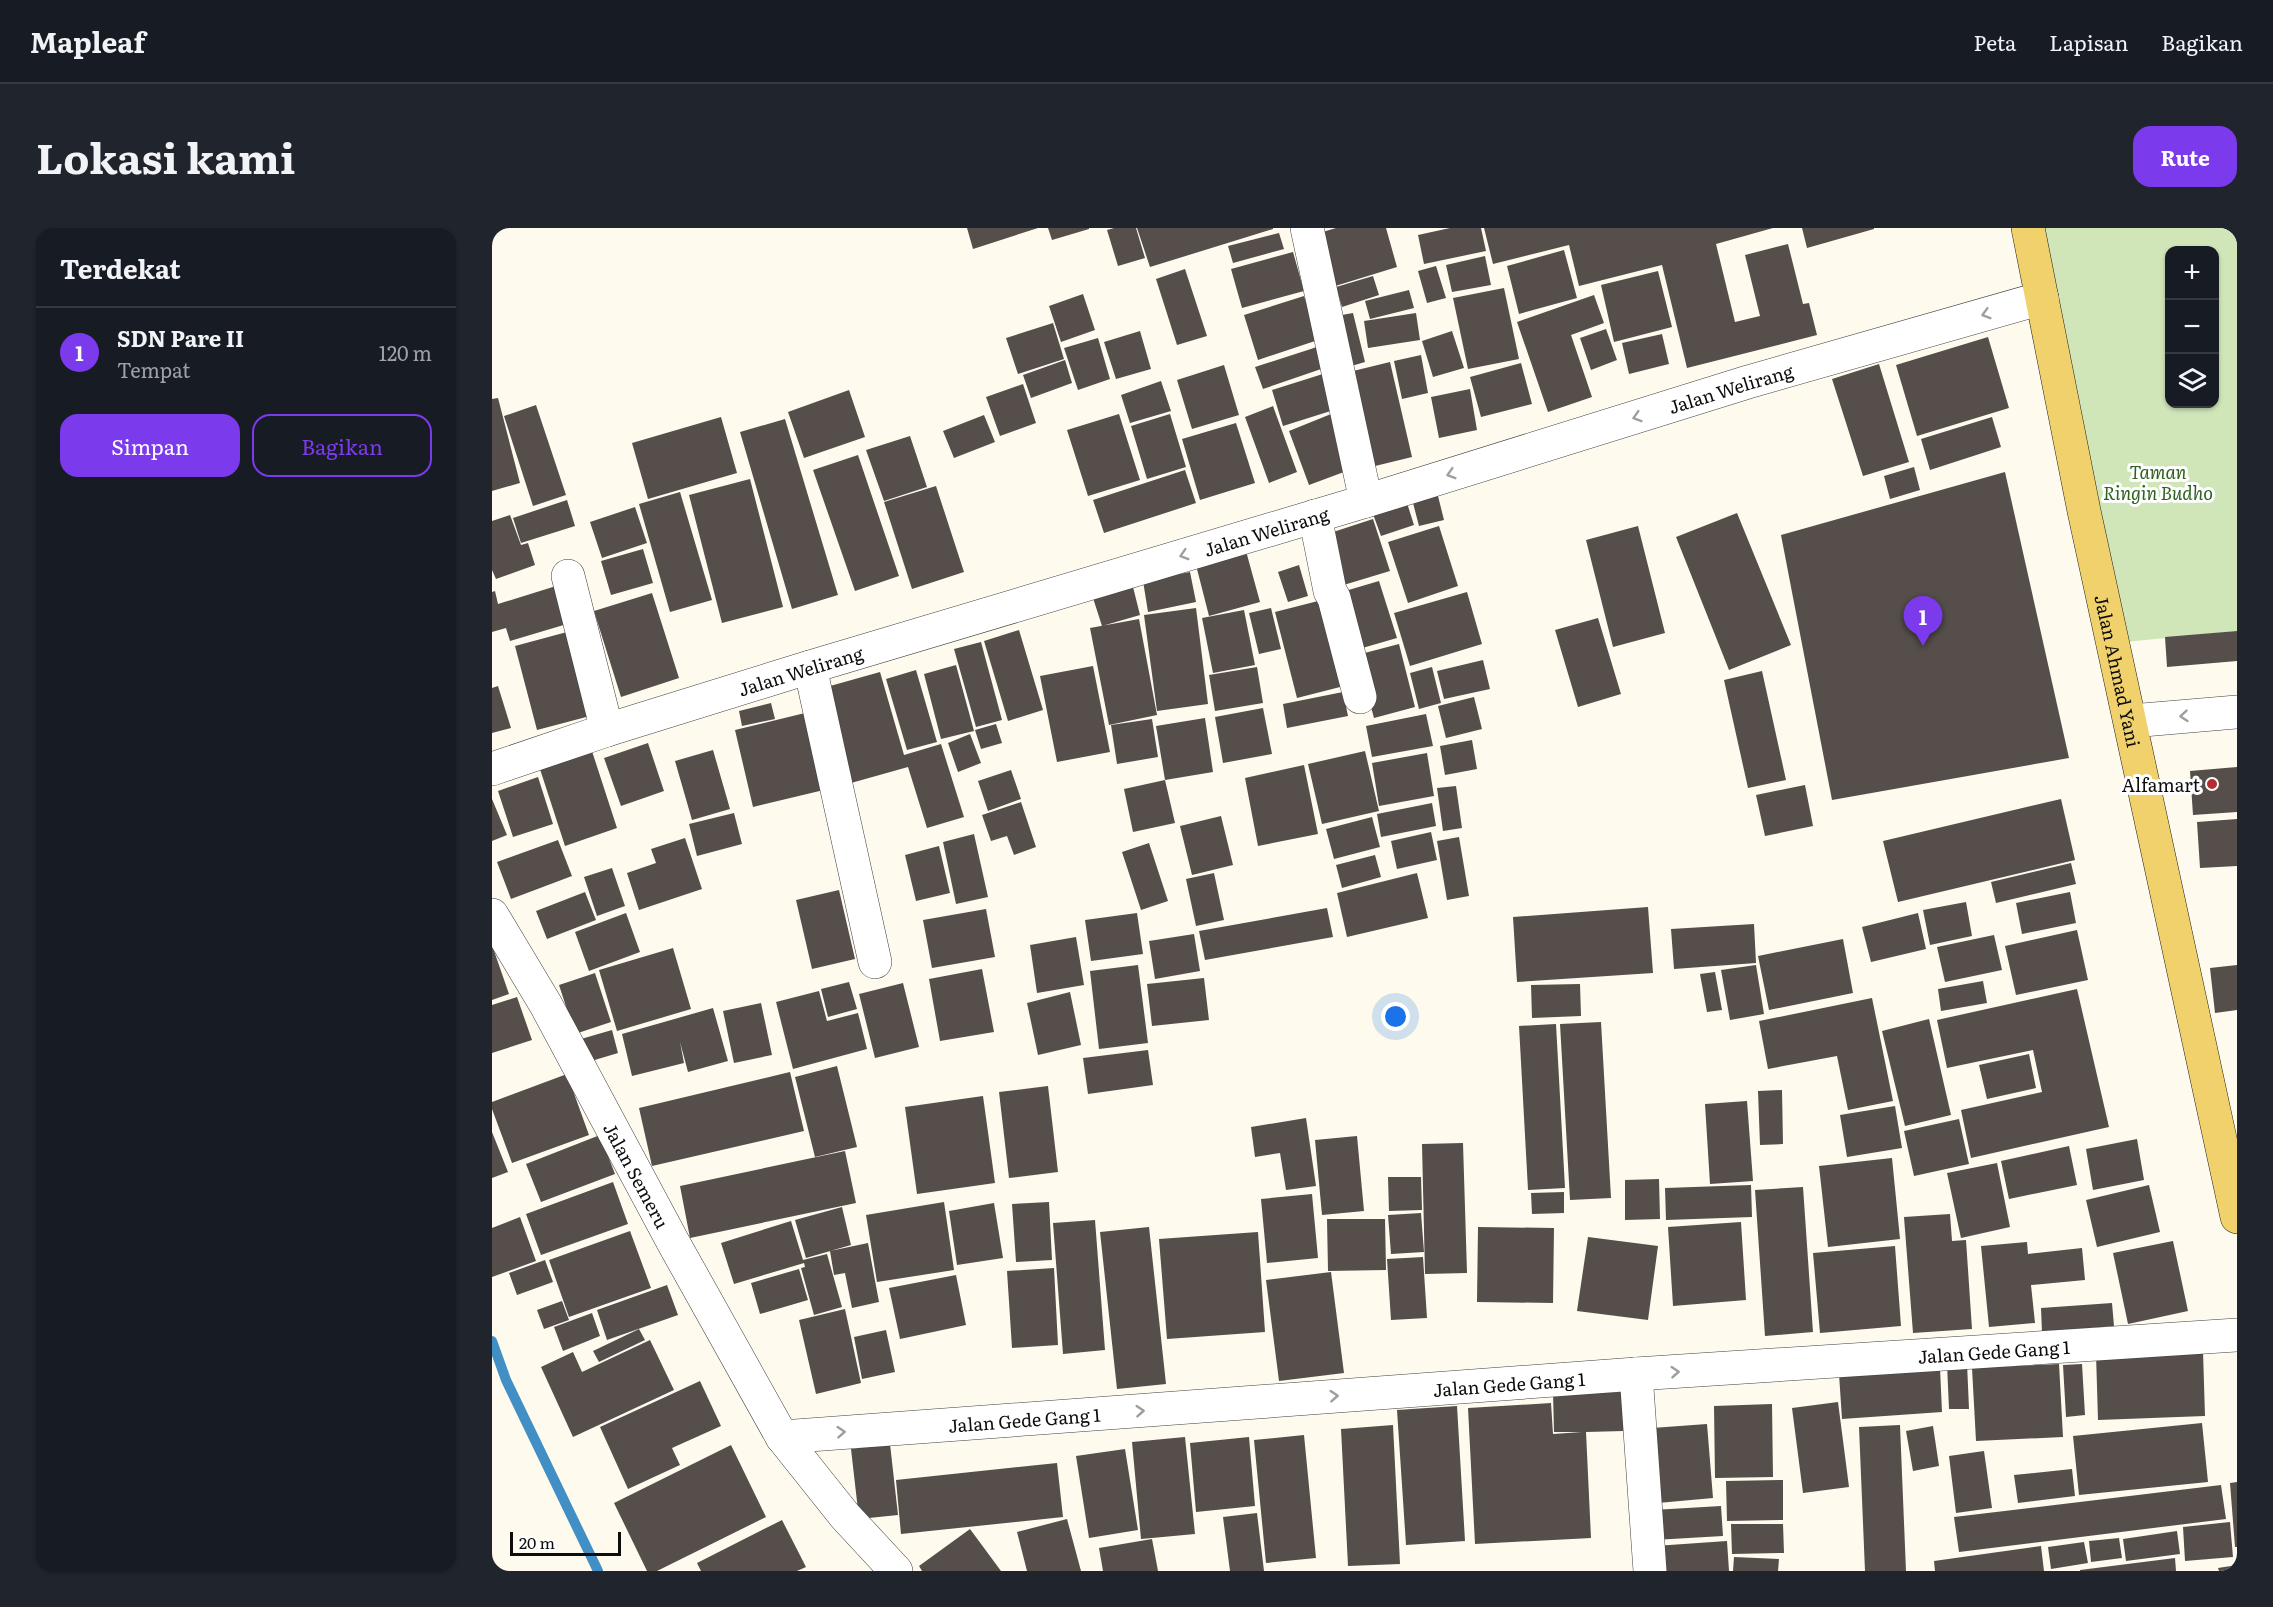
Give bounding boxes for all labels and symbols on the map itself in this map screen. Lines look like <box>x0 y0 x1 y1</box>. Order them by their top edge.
one-way arrow <box>1981 307 1991 320</box>
street label: Jalan Welirang <box>1665 356 1797 420</box>
one-way arrow <box>1632 410 1643 422</box>
park label: Taman Ringin Budho <box>2103 458 2213 506</box>
one-way arrow <box>1446 467 1457 479</box>
street label: Jalan Welirang <box>1200 499 1333 562</box>
one-way arrow <box>1179 548 1190 560</box>
street label: Jalan Ahmad Yani <box>2089 592 2148 750</box>
pin: 1 <box>1904 596 1942 646</box>
street label: Jalan Welirang <box>735 638 867 702</box>
one-way arrow <box>2179 710 2188 723</box>
place label: Alfamart <box>2122 771 2201 798</box>
marker: Alfamart <box>2205 777 2219 791</box>
your location <box>1381 1002 1410 1031</box>
street label: Jalan Semeru <box>598 1117 677 1233</box>
street label: Jalan Gede Gang 1 <box>1917 1332 2071 1369</box>
street label: Jalan Gede Gang 1 <box>1432 1364 1586 1402</box>
one-way arrow <box>1671 1366 1680 1379</box>
one-way arrow <box>1330 1390 1339 1403</box>
street label: Jalan Gede Gang 1 <box>947 1400 1102 1438</box>
one-way arrow <box>1135 1404 1144 1417</box>
one-way arrow <box>836 1426 845 1439</box>
scale bar <box>510 1529 621 1556</box>

